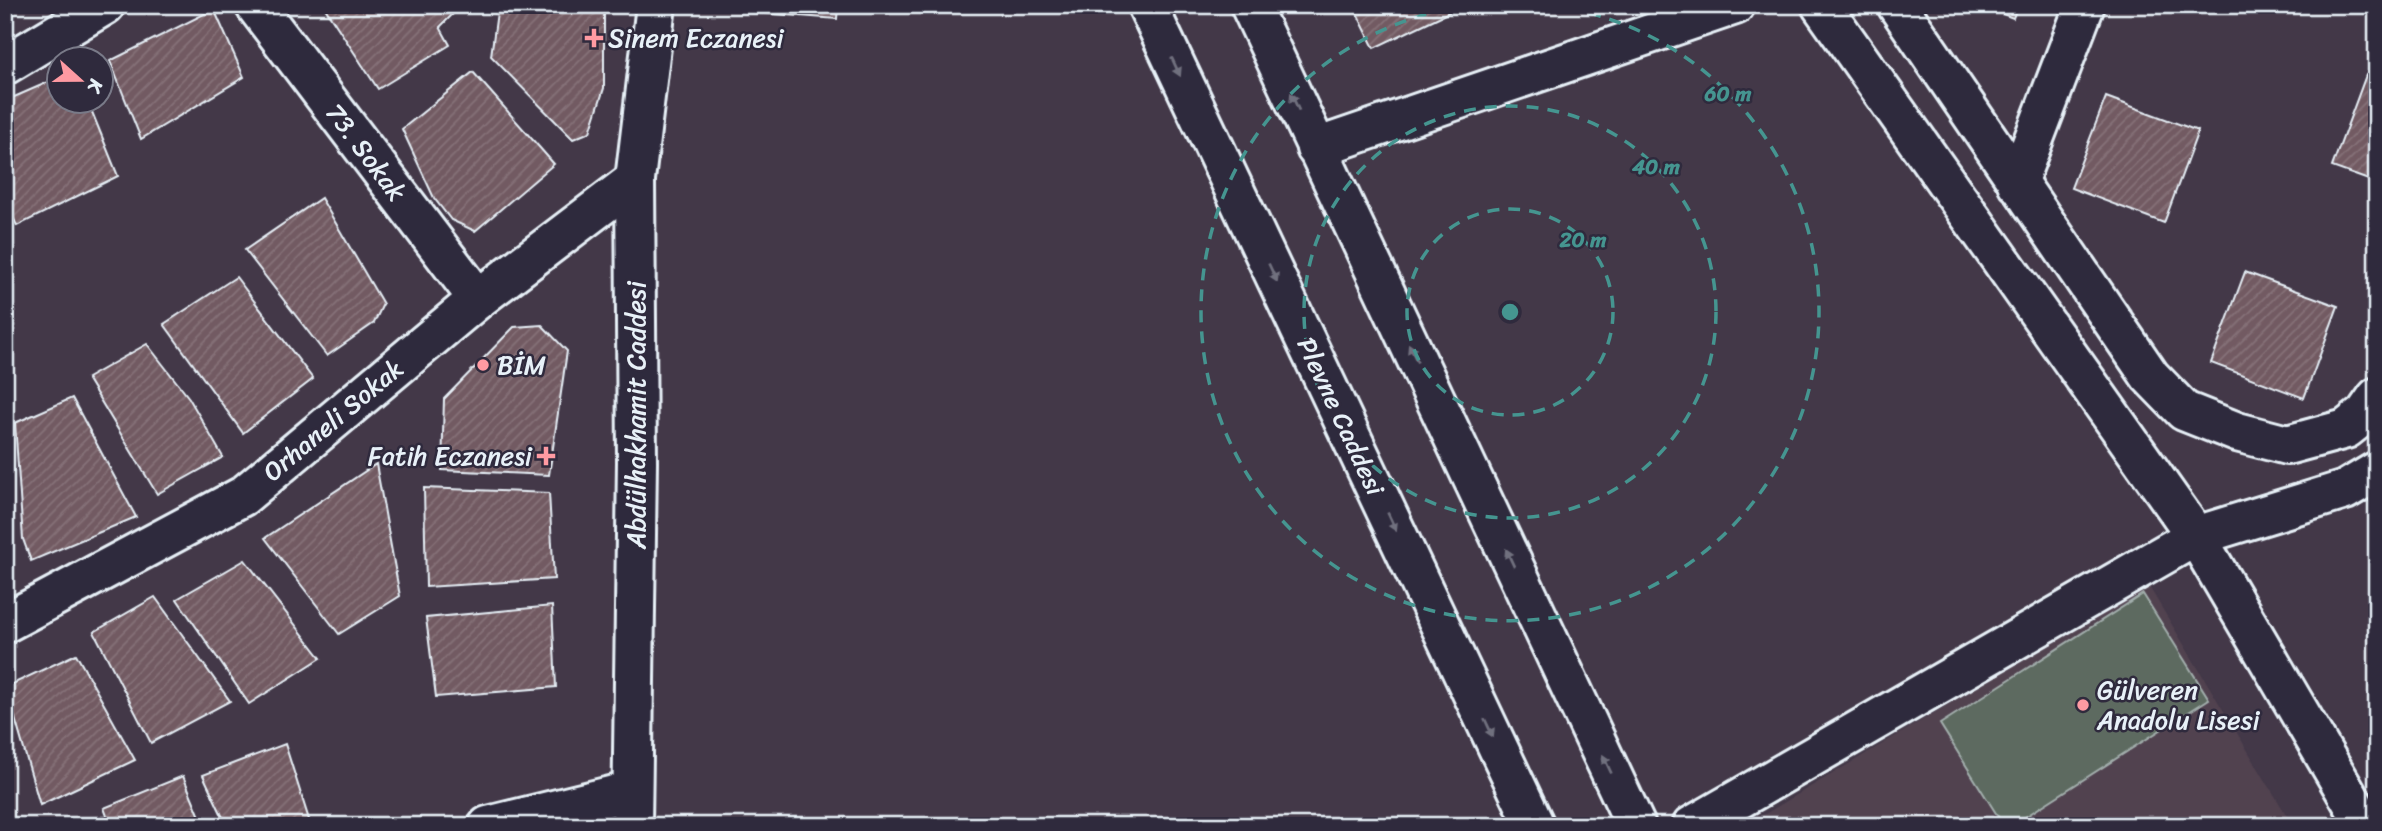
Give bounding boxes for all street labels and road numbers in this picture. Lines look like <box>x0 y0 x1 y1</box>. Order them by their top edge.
street label: 73. Sokak <box>313 93 419 211</box>
street label: Abdülhakhamit Caddesi <box>613 280 659 550</box>
street label: Plevne Caddesi <box>1284 329 1398 504</box>
street label: Orhaneli Sokak <box>252 347 414 493</box>

